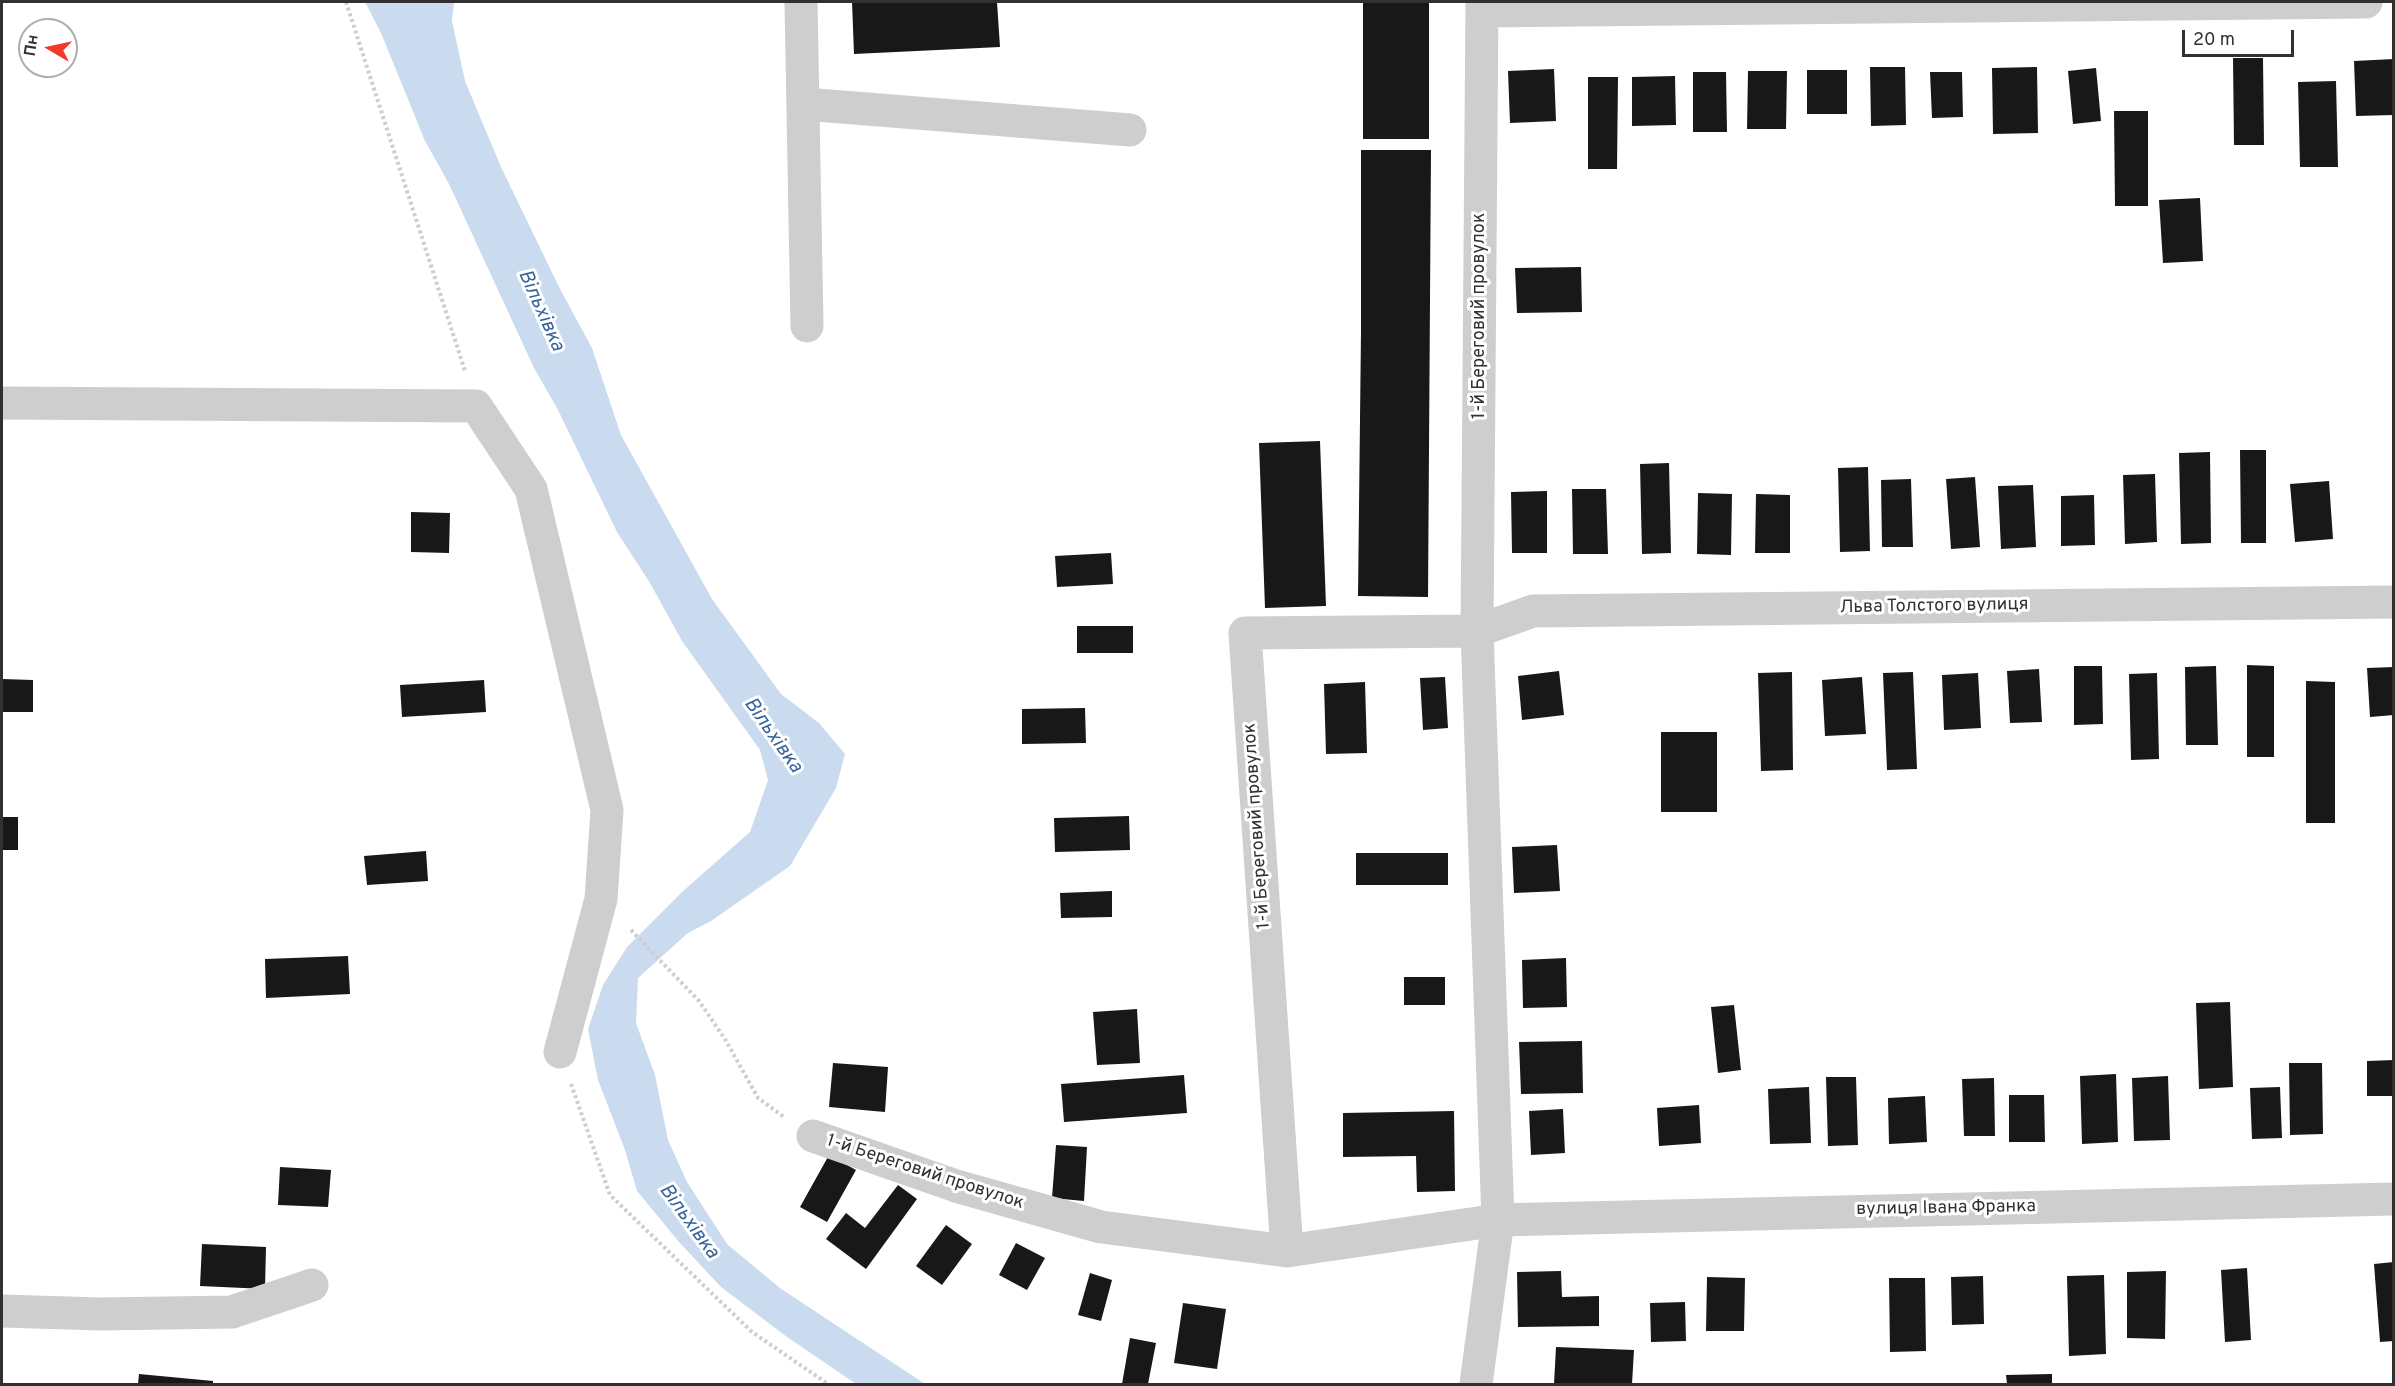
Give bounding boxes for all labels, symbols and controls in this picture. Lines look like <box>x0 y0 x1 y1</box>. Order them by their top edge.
north arrow <box>18 18 78 78</box>
scale bar <box>2185 18 2298 56</box>
text: 20 m <box>2193 29 2235 52</box>
text: Пн <box>21 33 44 58</box>
street label: 1-й Береговий провулок <box>1469 213 1491 419</box>
water label: Вільхівка <box>511 267 569 355</box>
street label: Льва Толстого вулиця <box>1839 595 2029 619</box>
water label: Вільхівка <box>737 694 807 778</box>
street label: 1-й Береговий провулок <box>1240 722 1276 930</box>
street label: 1-й Береговий провулок <box>823 1131 1027 1215</box>
water label: Вільхівка <box>653 1180 723 1264</box>
street label: вулиця Івана Франка <box>1856 1197 2036 1221</box>

